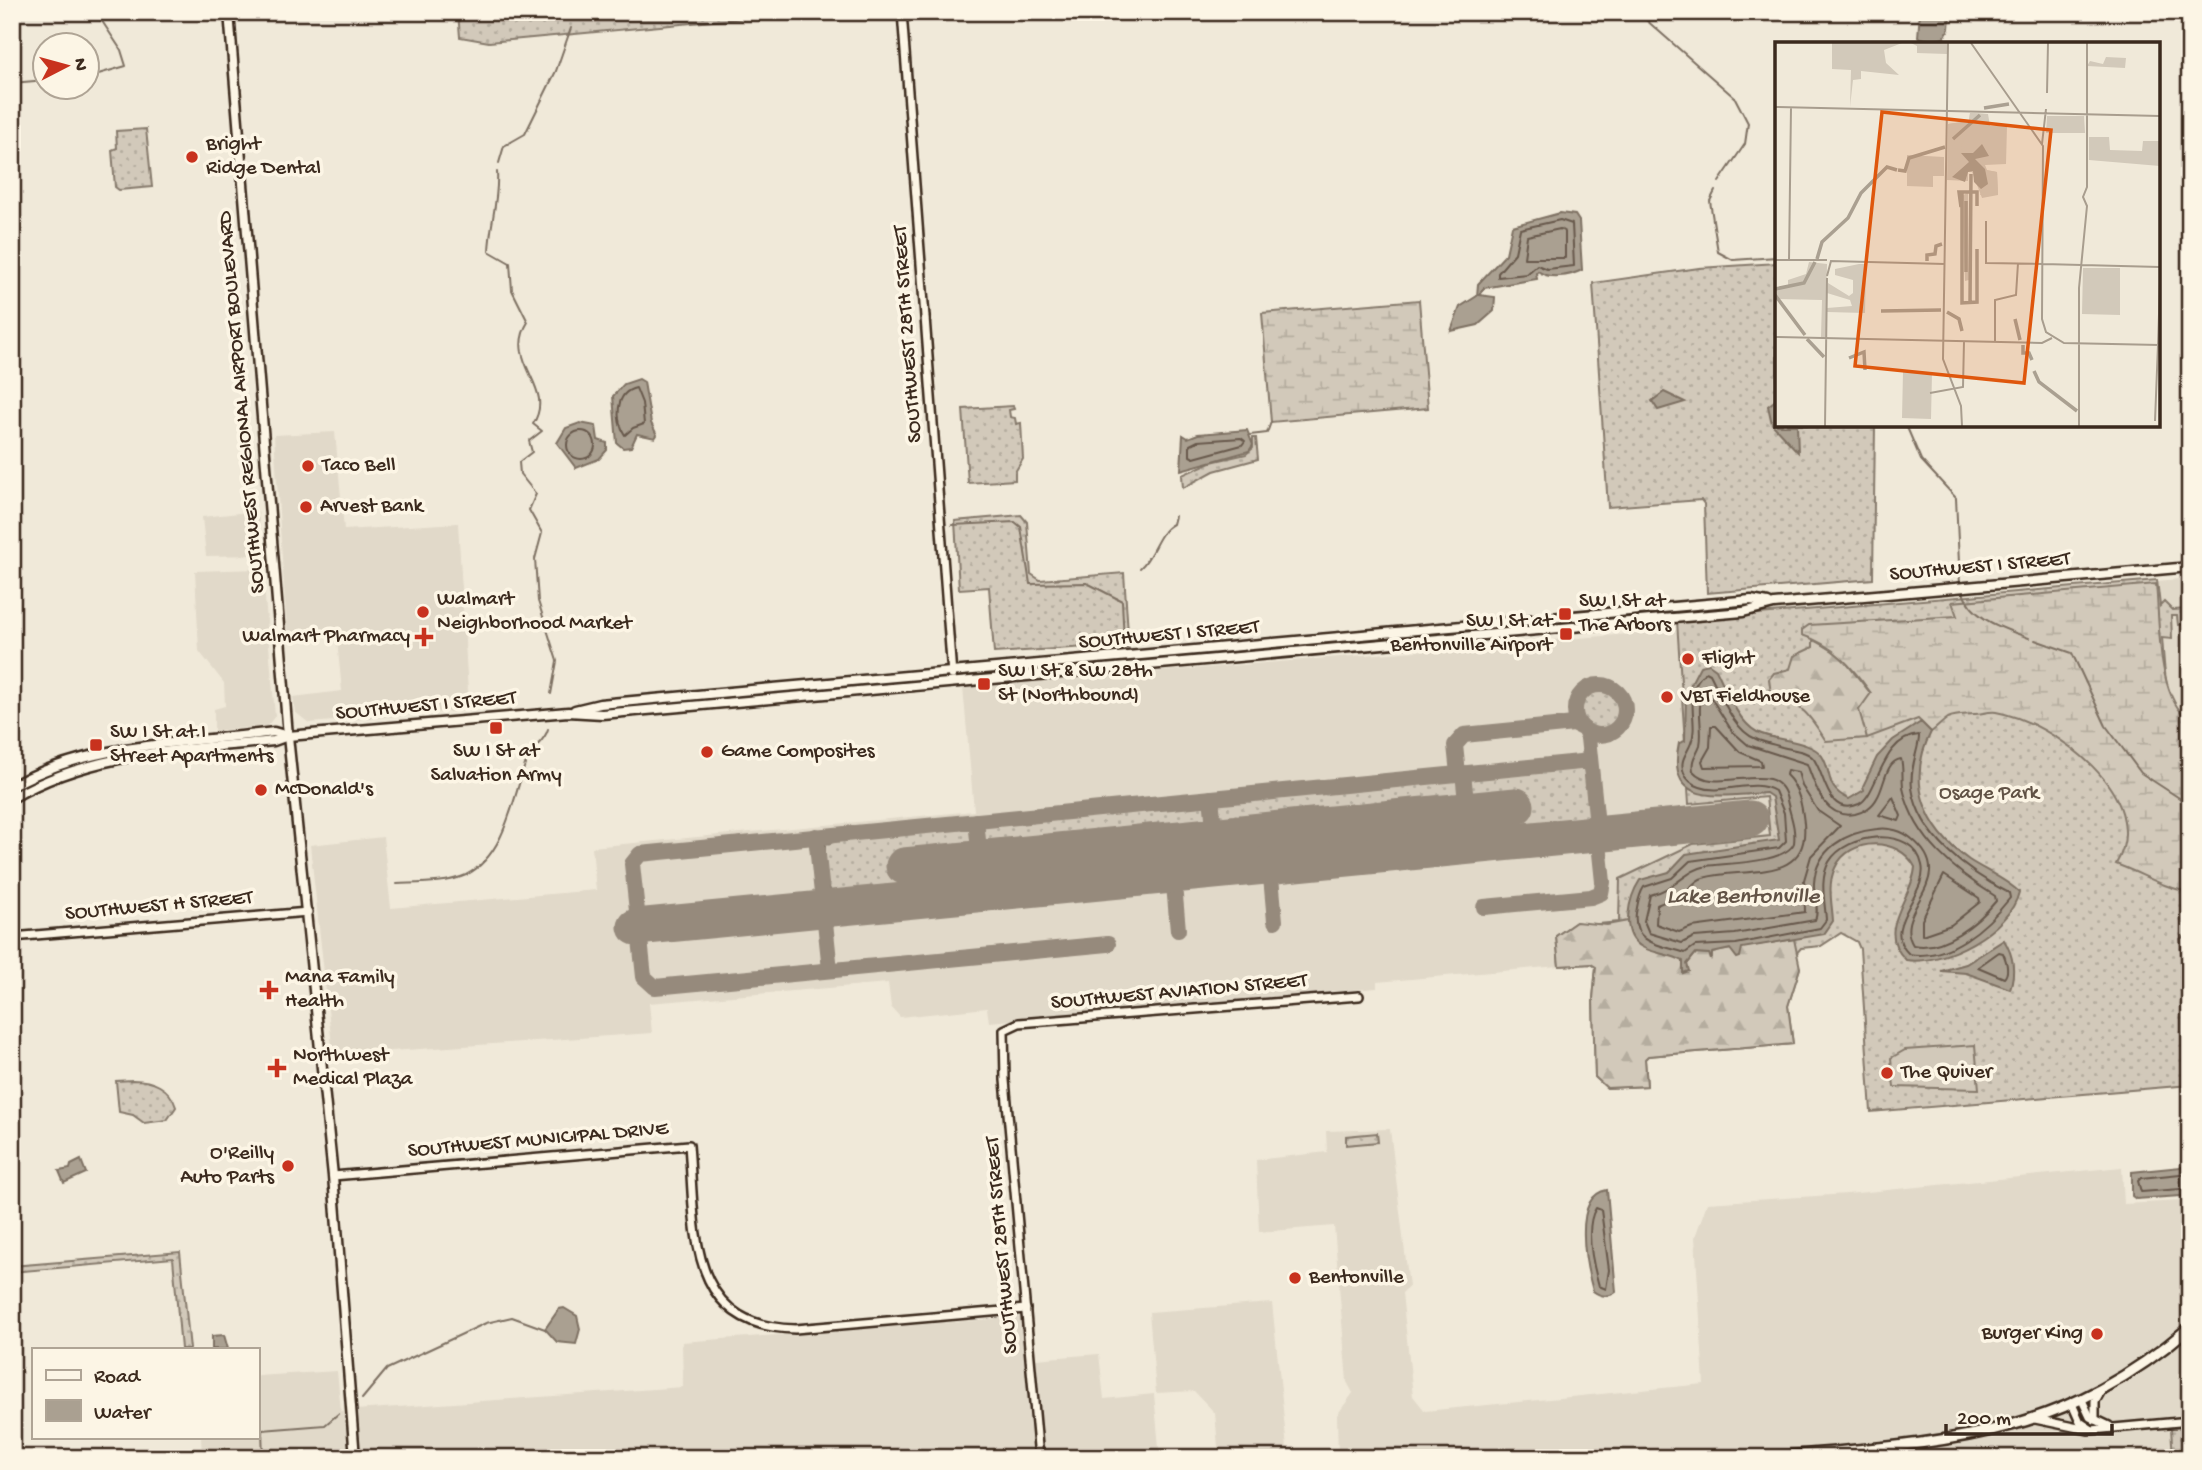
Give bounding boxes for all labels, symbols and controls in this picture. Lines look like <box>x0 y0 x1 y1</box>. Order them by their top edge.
north arrow <box>32 32 102 102</box>
inset map <box>1775 42 2160 427</box>
text: N <box>67 57 92 72</box>
place label: Bright Ridge Dental <box>205 133 321 182</box>
marker: Bright Ridge Dental <box>184 149 200 165</box>
street label: SOUTHWEST REGIONAL AIRPORT BOULEVARD <box>214 209 272 594</box>
street label: SOUTHWEST 28TH STREET <box>889 223 929 444</box>
place label: Taco Bell <box>321 454 396 479</box>
marker: Taco Bell <box>300 458 316 474</box>
place label: Arvest Bank <box>320 495 426 520</box>
marker: Arvest Bank <box>298 499 314 515</box>
street label: SOUTHWEST I STREET <box>1889 548 2072 588</box>
place label: Walmart Neighborhood Market <box>437 588 634 637</box>
place label: SW I St at The Arbors <box>1578 590 1672 639</box>
marker: Walmart Neighborhood Market <box>415 604 431 620</box>
marker: SW I St at The Arbors <box>1557 606 1573 622</box>
place label: SW I St at Bentonville Airport <box>1390 610 1554 659</box>
street label: SOUTHWEST I STREET <box>1078 616 1261 656</box>
place label: Walmart Pharmacy <box>242 625 410 650</box>
marker: SW I St at Bentonville Airport <box>1558 626 1574 642</box>
marker: Walmart Pharmacy <box>416 629 432 645</box>
place label: Flight <box>1701 647 1756 672</box>
marker: Flight <box>1680 651 1696 667</box>
place label: SW I St & SW 28th St (Northbound) <box>998 660 1153 709</box>
marker: SW I St & SW 28th St (Northbound) <box>976 676 992 692</box>
place label: VBT Fieldhouse <box>1680 685 1811 710</box>
street label: SOUTHWEST I STREET <box>335 687 518 727</box>
marker: VBT Fieldhouse <box>1659 689 1675 705</box>
marker: SW I St at Salvation Army <box>488 720 504 736</box>
place label: SW I St at I Street Apartments <box>110 721 275 770</box>
marker: SW I St at I Street Apartments <box>88 737 104 753</box>
place label: SW I St at Salvation Army <box>431 740 561 789</box>
place label: Game Composites <box>721 740 876 765</box>
marker: Game Composites <box>699 744 715 760</box>
place label: McDonald's <box>275 778 374 803</box>
marker: McDonald's <box>253 782 269 798</box>
park label: Osage Park <box>1939 782 2042 807</box>
water label: Lake Bentonville <box>1667 884 1820 911</box>
street label: SOUTHWEST H STREET <box>64 886 255 928</box>
place label: Mana Family Health <box>285 966 395 1015</box>
street label: SOUTHWEST AVIATION STREET <box>1050 969 1309 1017</box>
marker: Mana Family Health <box>259 980 279 1000</box>
place label: Northwest Medical Plaza <box>293 1044 414 1093</box>
marker: Northwest Medical Plaza <box>267 1058 287 1078</box>
place label: The Quiver <box>1900 1061 1994 1086</box>
marker: The Quiver <box>1879 1065 1895 1081</box>
street label: SOUTHWEST MUNICIPAL DRIVE <box>407 1117 670 1165</box>
street label: SOUTHWEST 28TH STREET <box>981 1134 1025 1355</box>
place label: O'Reilly Auto Parts <box>180 1142 275 1191</box>
marker: O'Reilly Auto Parts <box>280 1158 296 1174</box>
place label: Bentonville <box>1308 1266 1405 1291</box>
marker: Bentonville <box>1287 1270 1303 1286</box>
place label: Burger King <box>1981 1322 2083 1347</box>
marker: Burger King <box>2089 1326 2105 1342</box>
legend <box>32 1348 259 1438</box>
text: Road <box>94 1366 142 1391</box>
scale bar <box>1946 1393 2113 1437</box>
text: Water <box>94 1402 152 1427</box>
text: 200 m <box>1957 1408 2011 1433</box>

